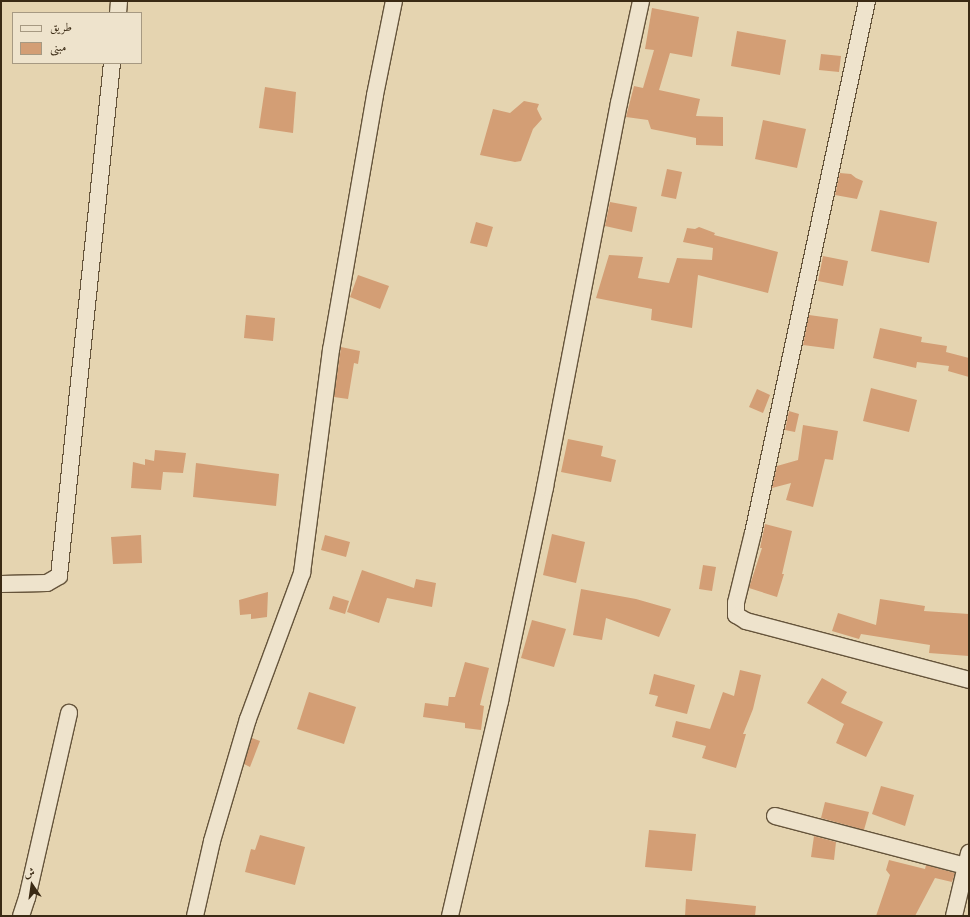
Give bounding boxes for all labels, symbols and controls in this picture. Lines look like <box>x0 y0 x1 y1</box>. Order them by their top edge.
legend <box>12 12 142 64</box>
text: طريق <box>50 20 72 35</box>
text: مبنى <box>50 40 66 55</box>
north arrow <box>12 865 52 905</box>
text: ش <box>22 865 36 881</box>

